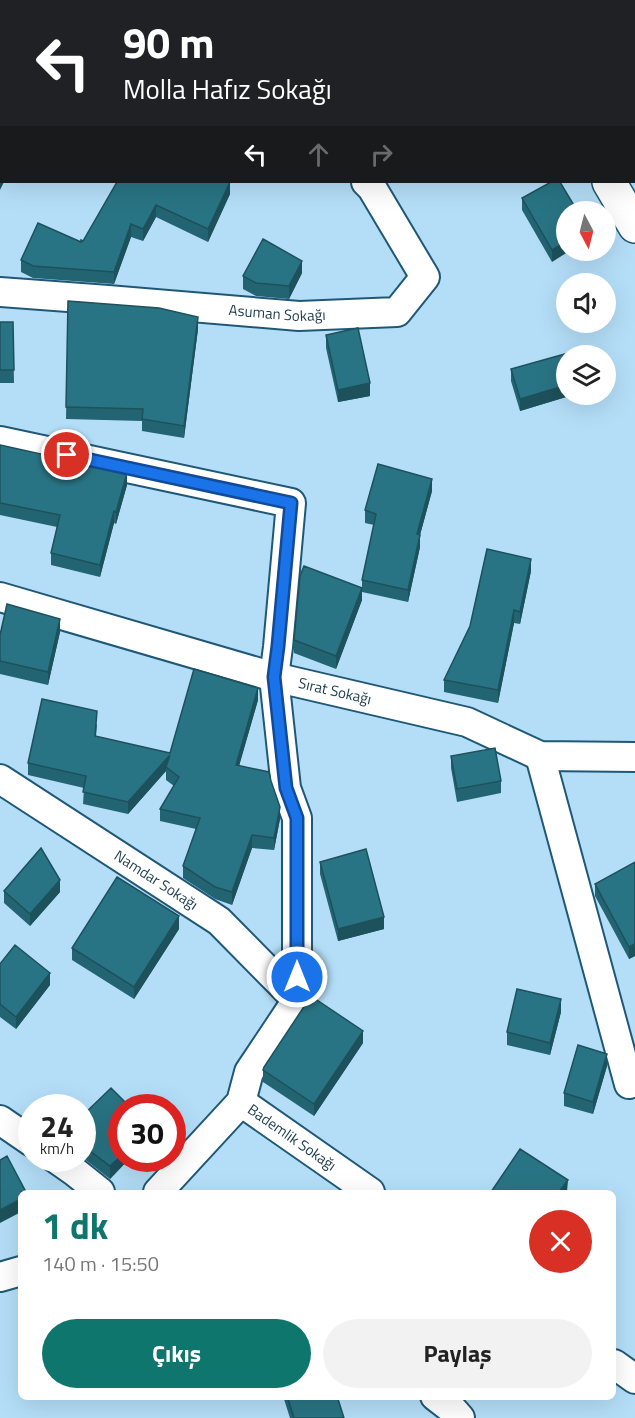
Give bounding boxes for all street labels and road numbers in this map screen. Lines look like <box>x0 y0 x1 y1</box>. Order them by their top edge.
street label: Asuman Sokağı <box>228 298 326 327</box>
street label: Sırat Sokağı <box>296 671 374 710</box>
street label: Namdar Sokağı <box>110 844 203 916</box>
street label: Bademlik Sokağı <box>243 1098 341 1176</box>

